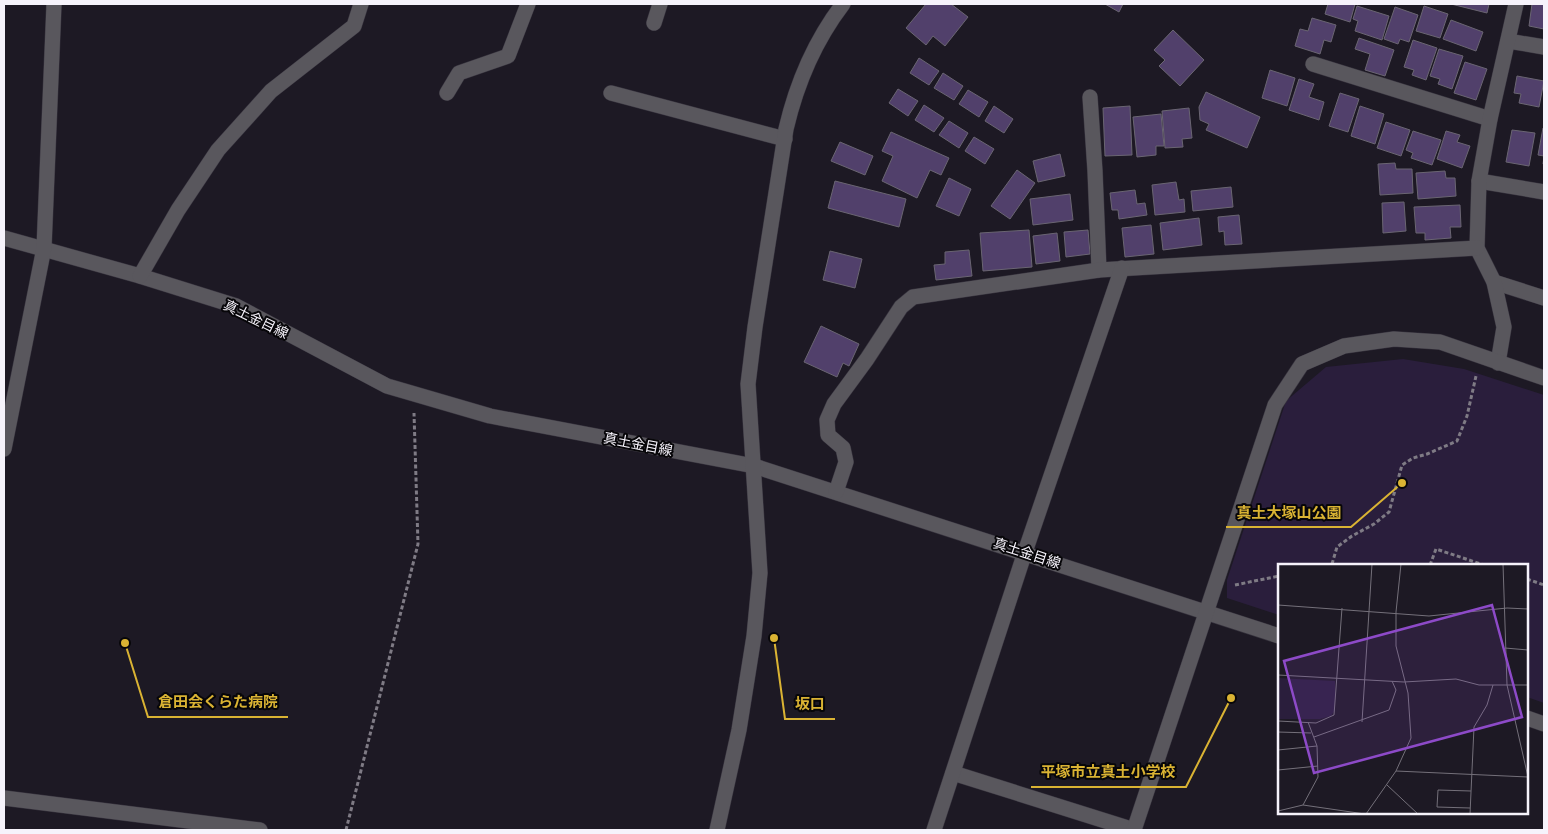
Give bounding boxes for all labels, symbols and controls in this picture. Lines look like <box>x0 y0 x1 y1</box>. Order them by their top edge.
street label: 真土金目線 <box>221 296 291 342</box>
street label: 真土金目線 <box>602 428 674 459</box>
callout: 真土大塚山公園 <box>1226 497 1351 527</box>
text: 真土大塚山公園 <box>1236 503 1342 521</box>
street label: 真土金目線 <box>991 534 1063 571</box>
inset map <box>1278 564 1528 814</box>
callout: 倉田会くらた病院 <box>148 687 288 717</box>
callout: 坂口 <box>785 689 835 719</box>
text: 倉田会くらた病院 <box>158 692 278 710</box>
text: 坂口 <box>795 694 825 712</box>
callout: 平塚市立真土小学校 <box>1031 757 1186 787</box>
text: 平塚市立真土小学校 <box>1040 762 1176 780</box>

